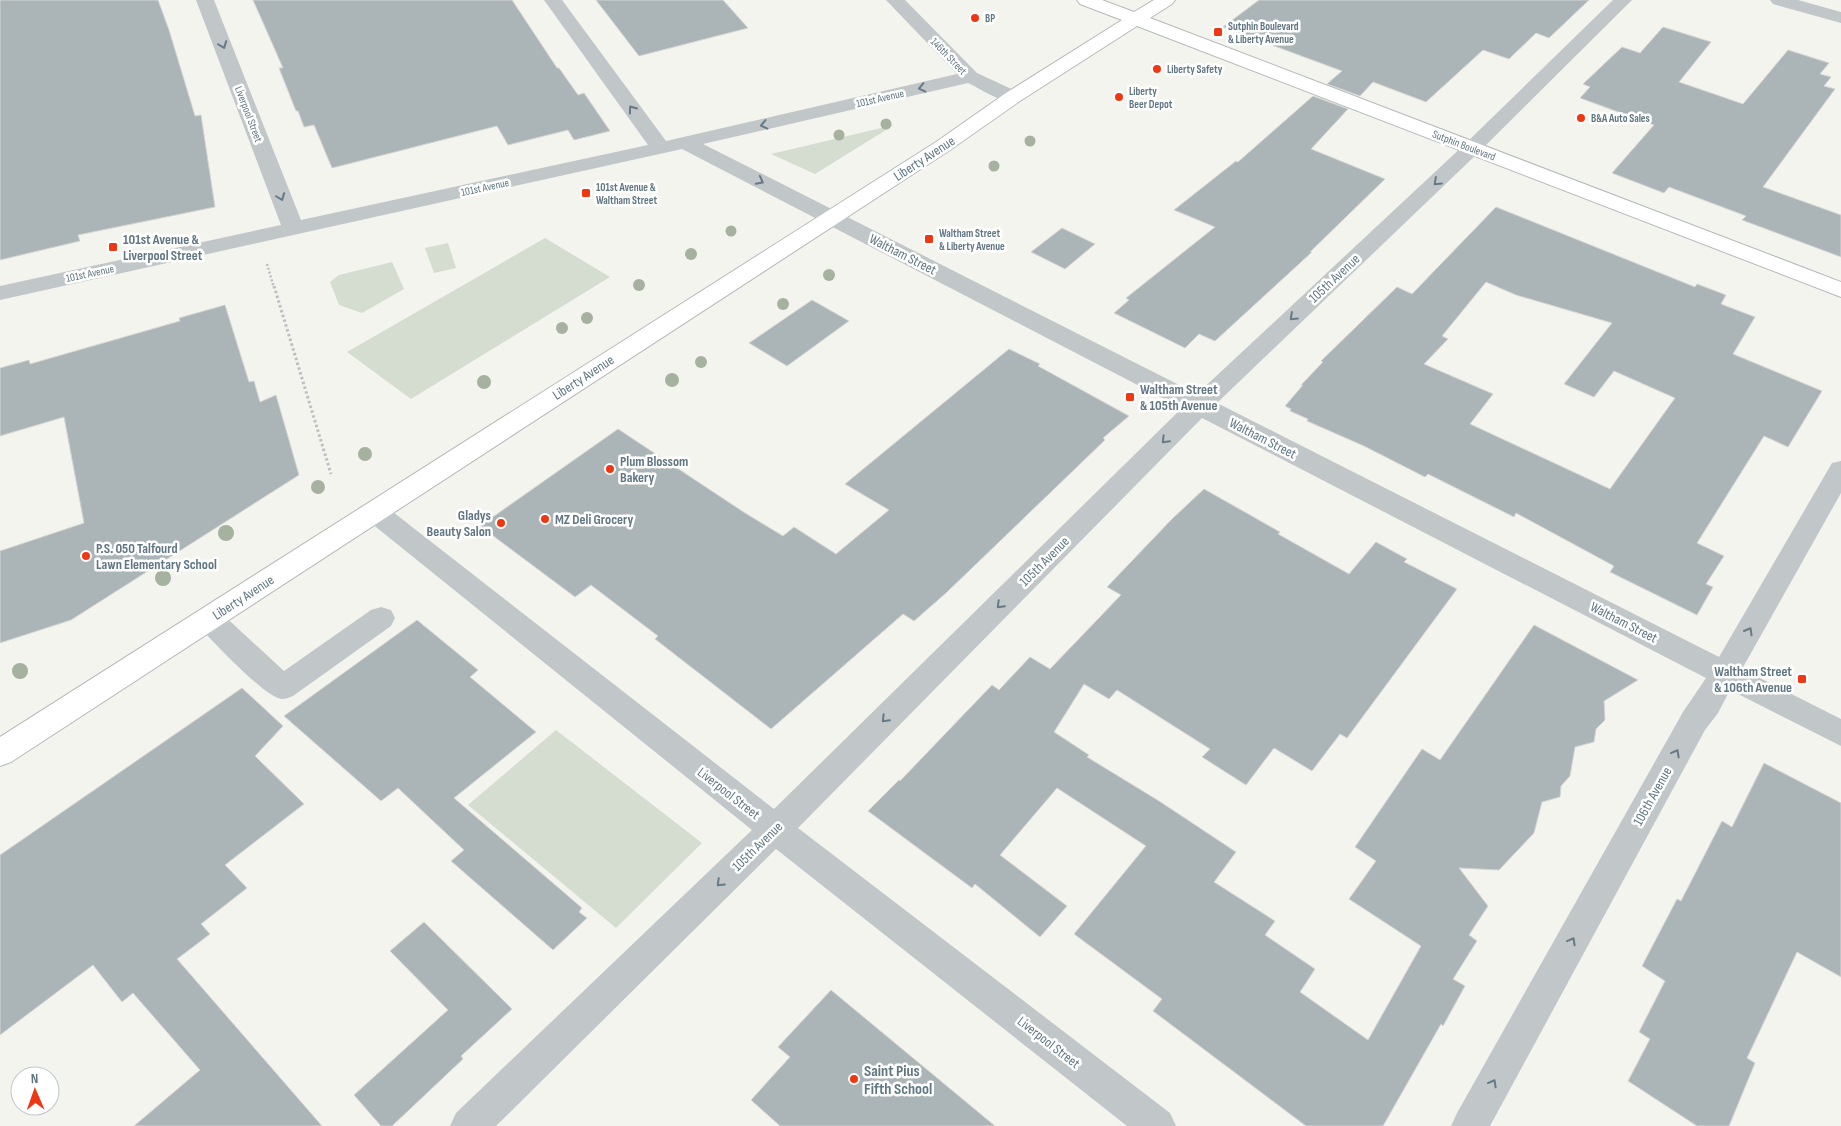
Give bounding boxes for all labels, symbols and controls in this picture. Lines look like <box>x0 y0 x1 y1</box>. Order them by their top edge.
marker: BP <box>969 12 981 24</box>
place label: BP <box>985 12 995 25</box>
place label: Sutphin Boulevard & Liberty Avenue <box>1228 20 1299 46</box>
marker: Sutphin Boulevard & Liberty Avenue <box>1212 26 1224 38</box>
street label: 146th Street <box>928 35 970 78</box>
one-way arrow <box>217 41 227 49</box>
marker: Liberty Safety <box>1151 63 1163 75</box>
place label: Liberty Safety <box>1167 63 1223 76</box>
one-way arrow <box>918 82 927 93</box>
street label: Liverpool Street <box>232 85 265 144</box>
place label: Liberty Beer Depot <box>1129 85 1173 111</box>
street label: 101st Avenue <box>855 87 905 110</box>
marker: Liberty Beer Depot <box>1113 91 1125 103</box>
one-way arrow <box>629 105 638 115</box>
marker: B&A Auto Sales <box>1575 112 1587 124</box>
place label: B&A Auto Sales <box>1591 112 1650 125</box>
one-way arrow <box>760 119 769 130</box>
street label: Sutphin Boulevard <box>1430 127 1498 164</box>
street label: Liberty Avenue <box>890 132 958 184</box>
one-way arrow <box>754 175 763 185</box>
street label: 101st Avenue <box>460 176 510 199</box>
one-way arrow <box>1433 176 1442 185</box>
place label: 101st Avenue & Waltham Street <box>596 181 657 207</box>
marker: 101st Avenue & Waltham Street <box>580 187 592 199</box>
one-way arrow <box>275 192 285 201</box>
place label: Waltham Street & Liberty Avenue <box>939 227 1005 253</box>
street label: Waltham Street <box>866 230 939 279</box>
place label: 101st Avenue & Liverpool Street <box>123 231 203 264</box>
marker: Waltham Street & Liberty Avenue <box>923 233 935 245</box>
marker: 101st Avenue & Liverpool Street <box>107 241 119 253</box>
street label: 105th Avenue <box>1305 251 1363 306</box>
street label: 101st Avenue <box>65 262 115 285</box>
one-way arrow <box>1289 311 1298 320</box>
street label: Liberty Avenue <box>549 351 617 403</box>
place label: Waltham Street & 105th Avenue <box>1140 381 1218 414</box>
marker: Waltham Street & 105th Avenue <box>1124 391 1136 403</box>
street label: Waltham Street <box>1226 414 1299 463</box>
one-way arrow <box>1161 434 1170 443</box>
place label: Plum Blossom Bakery <box>620 453 688 486</box>
marker: Plum Blossom Bakery <box>604 463 616 475</box>
place label: Gladys Beauty Salon <box>427 507 491 540</box>
place label: MZ Deli Grocery <box>555 511 633 528</box>
marker: MZ Deli Grocery <box>539 513 551 525</box>
marker: Gladys Beauty Salon <box>495 517 507 529</box>
street label: 105th Avenue <box>1016 533 1073 590</box>
place label: P.S. 050 Talfourd Lawn Elementary School <box>96 540 217 573</box>
marker: P.S. 050 Talfourd Lawn Elementary School <box>80 550 92 562</box>
street label: Liberty Avenue <box>209 571 277 623</box>
street label: Waltham Street <box>1587 598 1660 647</box>
one-way arrow <box>997 599 1006 608</box>
one-way arrow <box>1743 627 1753 636</box>
place label: Waltham Street & 106th Avenue <box>1714 663 1792 696</box>
marker: Waltham Street & 106th Avenue <box>1796 673 1808 685</box>
one-way arrow <box>882 714 891 723</box>
one-way arrow <box>1670 750 1680 759</box>
street label: Liverpool Street <box>694 764 763 823</box>
street label: 106th Avenue <box>1629 764 1675 828</box>
street label: 105th Avenue <box>729 818 786 875</box>
one-way arrow <box>717 877 726 886</box>
one-way arrow <box>1566 938 1576 947</box>
street label: Liverpool Street <box>1014 1013 1083 1072</box>
place label: Saint Pius Fifth School <box>864 1062 932 1099</box>
north arrow <box>10 1066 60 1116</box>
text: N <box>31 1070 39 1087</box>
marker: Saint Pius Fifth School <box>848 1073 860 1085</box>
one-way arrow <box>1487 1080 1497 1089</box>

